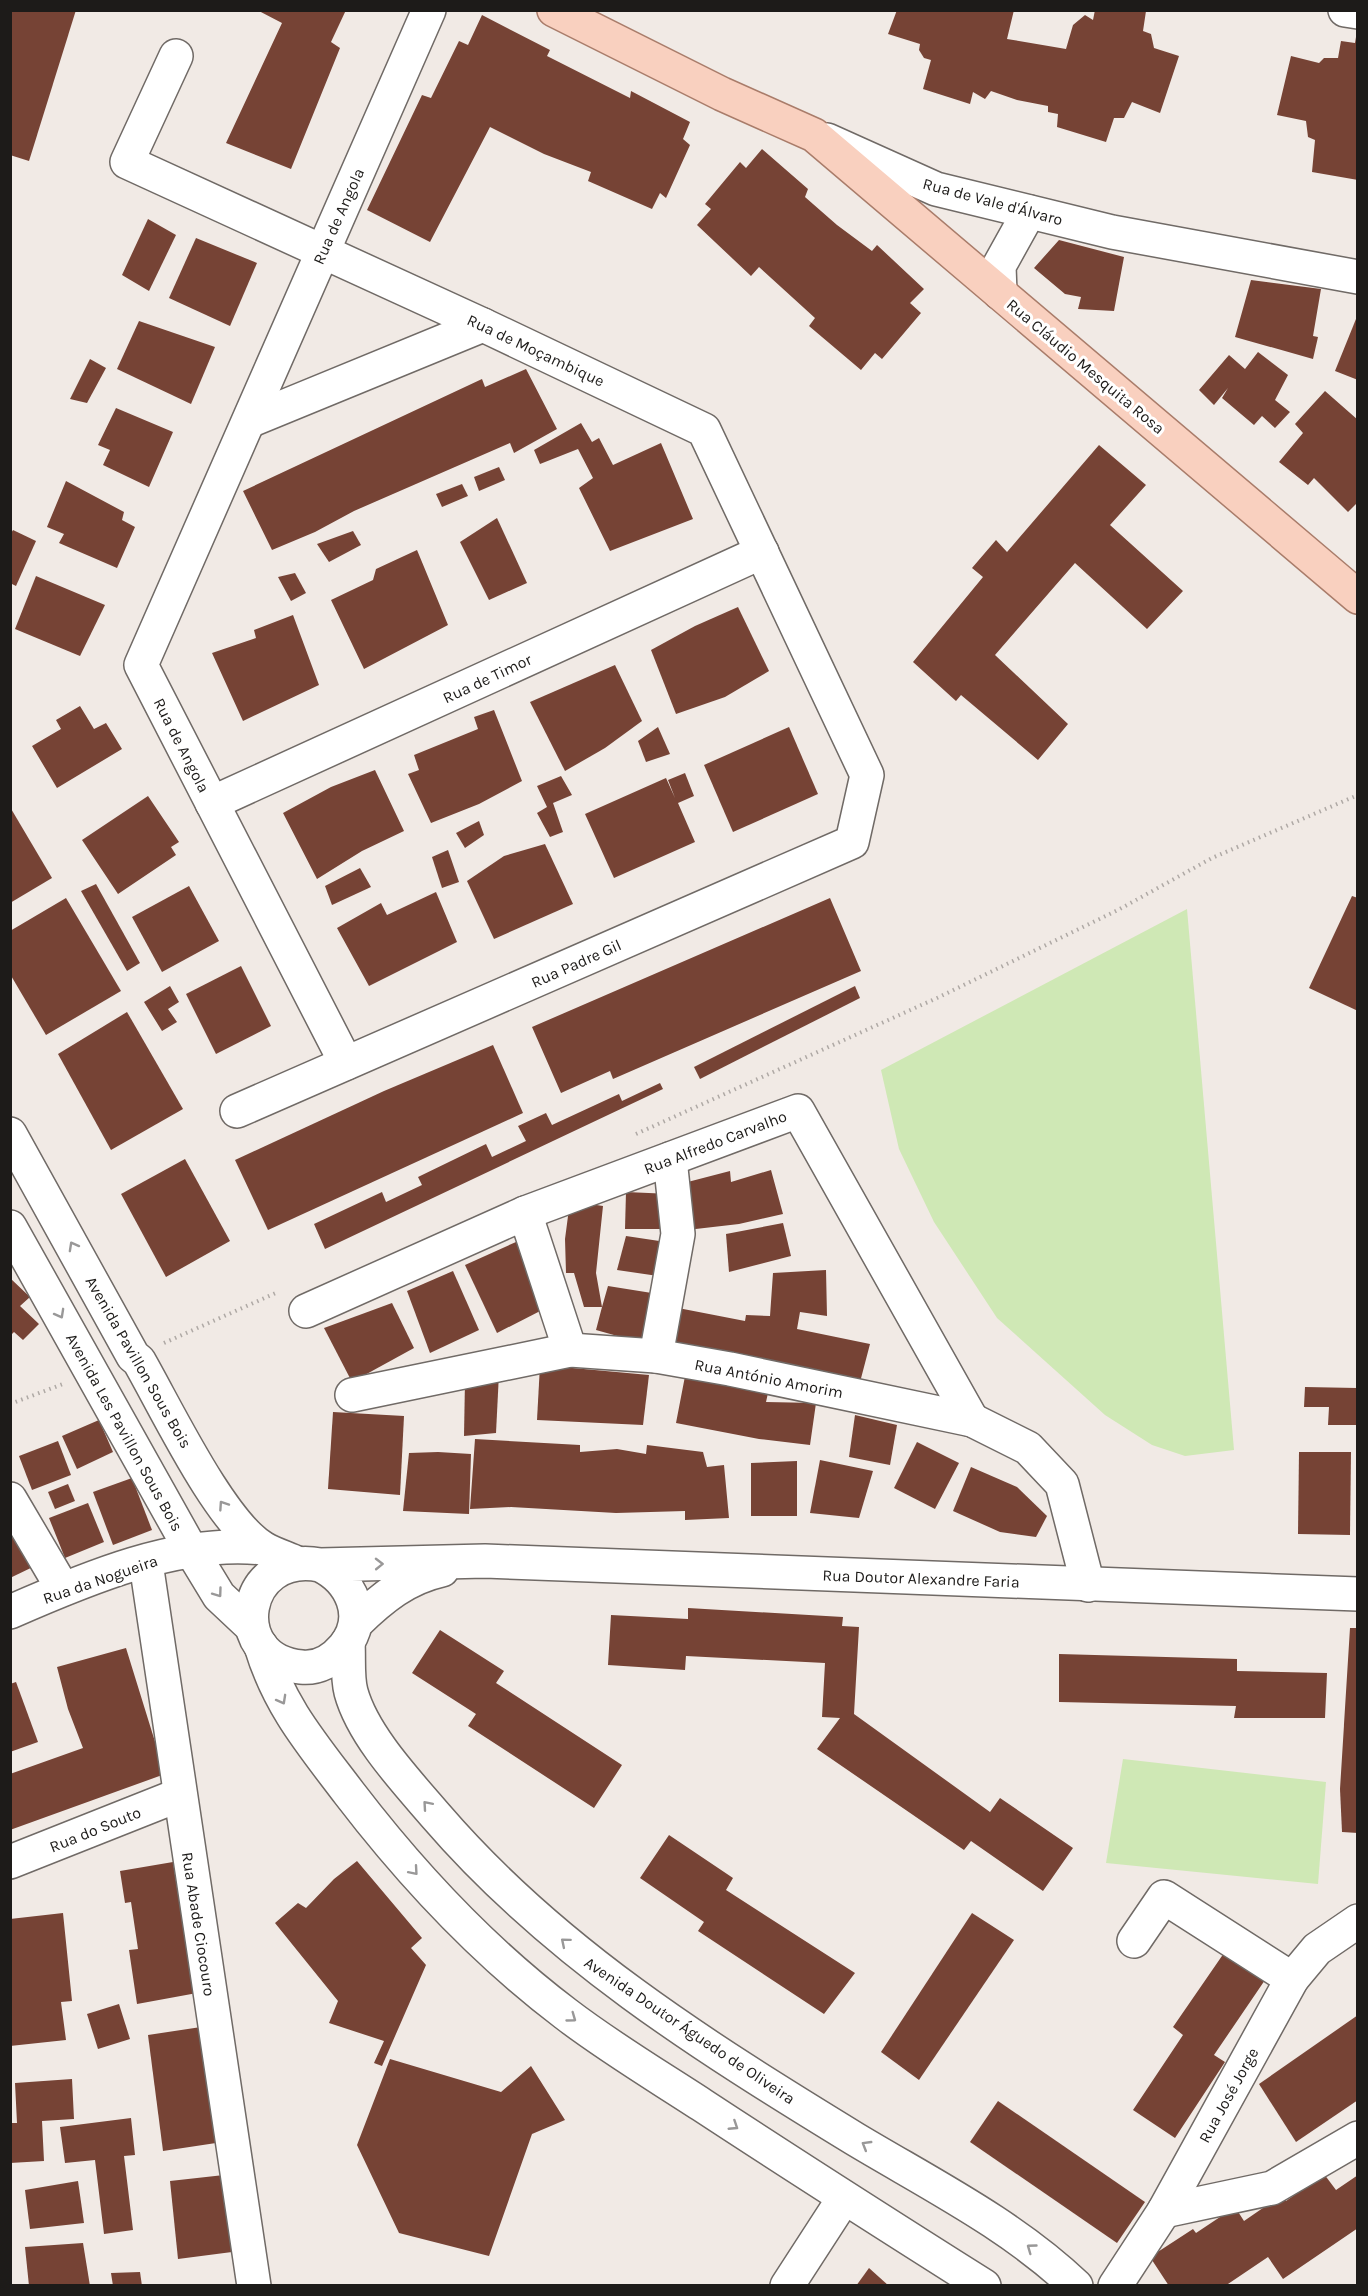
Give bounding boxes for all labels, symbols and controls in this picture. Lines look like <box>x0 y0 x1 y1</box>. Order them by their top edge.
street label: Rua de Angola <box>309 165 368 267</box>
street label: Rua de Vale d'Álvaro <box>921 174 1065 229</box>
street label: Rua Cláudio Mesquita Rosa <box>1003 295 1168 438</box>
street label: Rua de Moçambique <box>464 310 608 391</box>
street label: Rua de Timor <box>440 649 535 707</box>
street label: Rua de Angola <box>150 695 214 796</box>
street label: Rua Padre Gil <box>528 935 624 992</box>
street label: Rua Alfredo Carvalho <box>641 1106 789 1178</box>
one-way arrow <box>69 1242 80 1252</box>
street label: Avenida Pavillon Sous Bois <box>81 1273 196 1452</box>
one-way arrow <box>53 1308 64 1319</box>
street label: Avenida Les Pavillon Sous Bois <box>62 1330 187 1535</box>
street label: Rua António Amorim <box>693 1355 845 1402</box>
one-way arrow <box>219 1501 230 1512</box>
street label: Rua da Nogueira <box>40 1551 160 1608</box>
one-way arrow <box>374 1557 383 1570</box>
street label: Rua Doutor Alexandre Faria <box>822 1566 1020 1591</box>
one-way arrow <box>211 1587 222 1598</box>
one-way arrow <box>275 1694 286 1705</box>
one-way arrow <box>423 1801 434 1812</box>
street label: Rua do Souto <box>47 1802 144 1856</box>
street label: Rua Abade Ciocouro <box>178 1851 219 1997</box>
one-way arrow <box>407 1864 418 1875</box>
one-way arrow <box>561 1939 572 1950</box>
street label: Avenida Doutor Águedo de Oliveira <box>581 1953 799 2108</box>
one-way arrow <box>565 2011 576 2022</box>
street label: Rua José Jorge <box>1195 2044 1262 2146</box>
one-way arrow <box>727 2119 738 2130</box>
one-way arrow <box>862 2140 872 2152</box>
one-way arrow <box>1027 2244 1038 2255</box>

